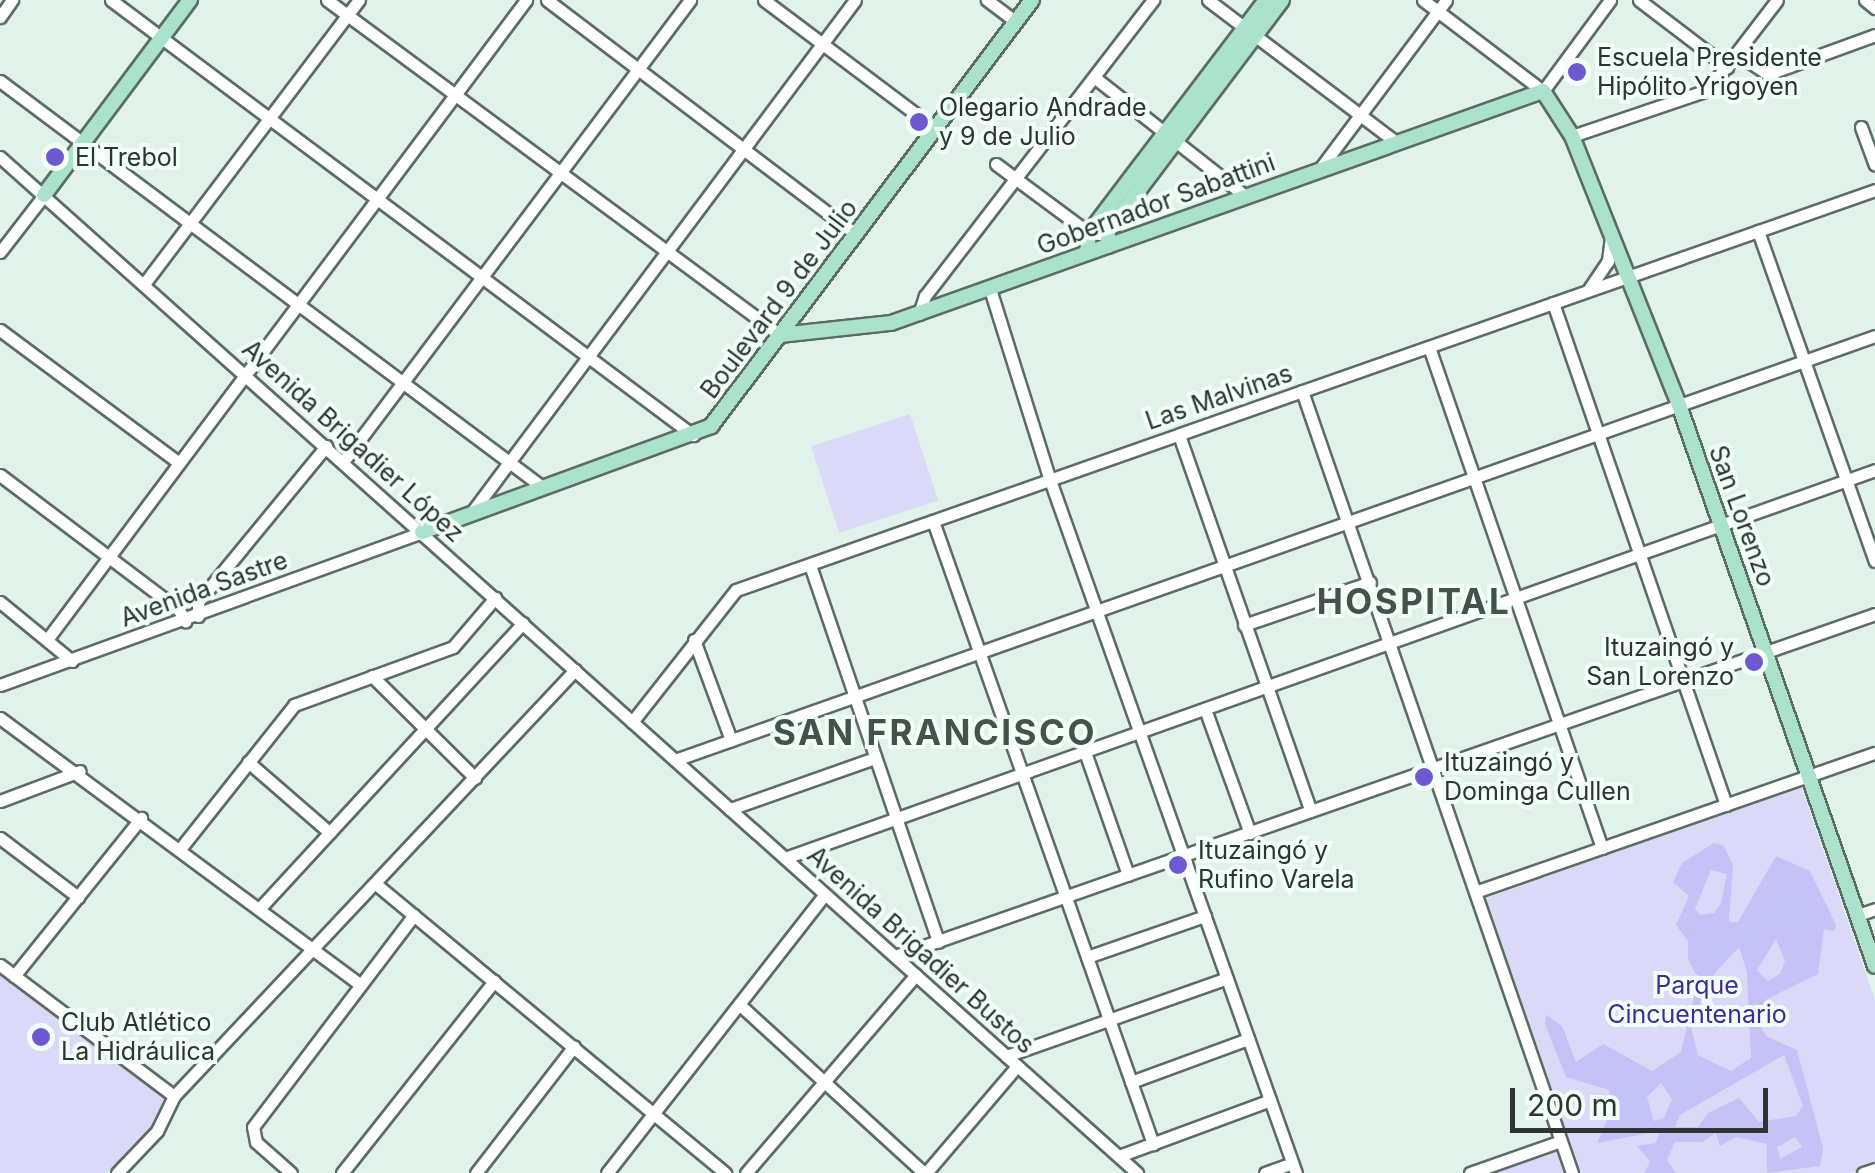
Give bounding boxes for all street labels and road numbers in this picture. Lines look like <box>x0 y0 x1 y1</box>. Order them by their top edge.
street label: Gobernador Sabattini <box>1033 147 1279 261</box>
street label: Boulevard 9 de Julio <box>694 194 864 404</box>
street label: Avenida Brigadier López <box>236 334 470 548</box>
street label: Las Malvinas <box>1142 358 1296 436</box>
street label: San Lorenzo <box>1703 441 1781 591</box>
street label: Avenida Sastre <box>116 545 292 633</box>
street label: Avenida Brigadier Bustos <box>801 840 1041 1060</box>

